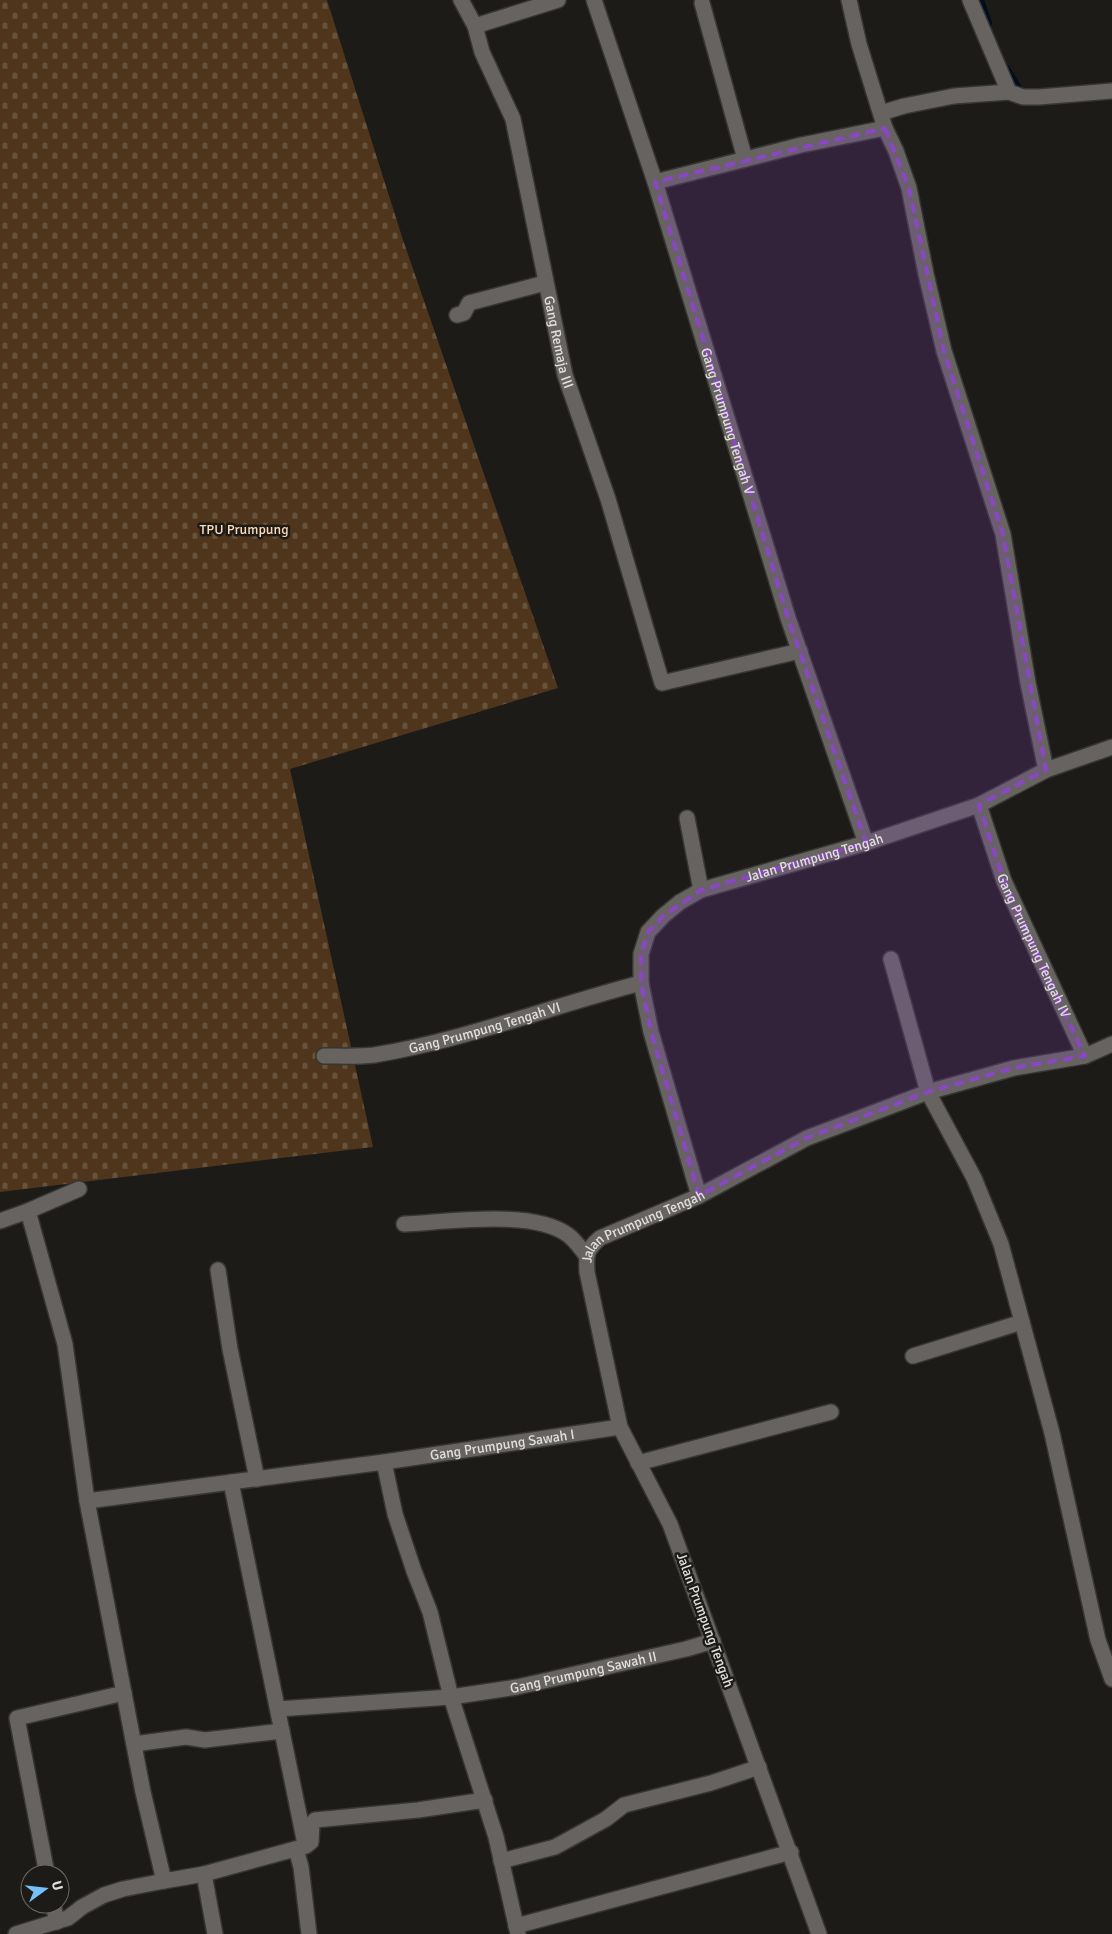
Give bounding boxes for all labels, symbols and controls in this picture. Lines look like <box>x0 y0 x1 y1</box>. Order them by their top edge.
street label: Gang Remaja III <box>541 294 577 391</box>
street label: Gang Prumpung Tengah V <box>698 346 758 497</box>
park label: TPU Prumpung <box>199 521 289 538</box>
street label: Jalan Prumpung Tengah <box>744 829 885 885</box>
street label: Gang Prumpung Tengah IV <box>994 871 1075 1020</box>
street label: Gang Prumpung Tengah VI <box>407 998 563 1057</box>
street label: Jalan Prumpung Tengah <box>578 1186 708 1263</box>
street label: Gang Prumpung Sawah I <box>429 1425 576 1464</box>
street label: Jalan Prumpung Tengah <box>673 1550 737 1690</box>
street label: Gang Prumpung Sawah II <box>509 1647 658 1696</box>
north arrow <box>20 1864 70 1914</box>
text: U <box>48 1879 67 1893</box>

